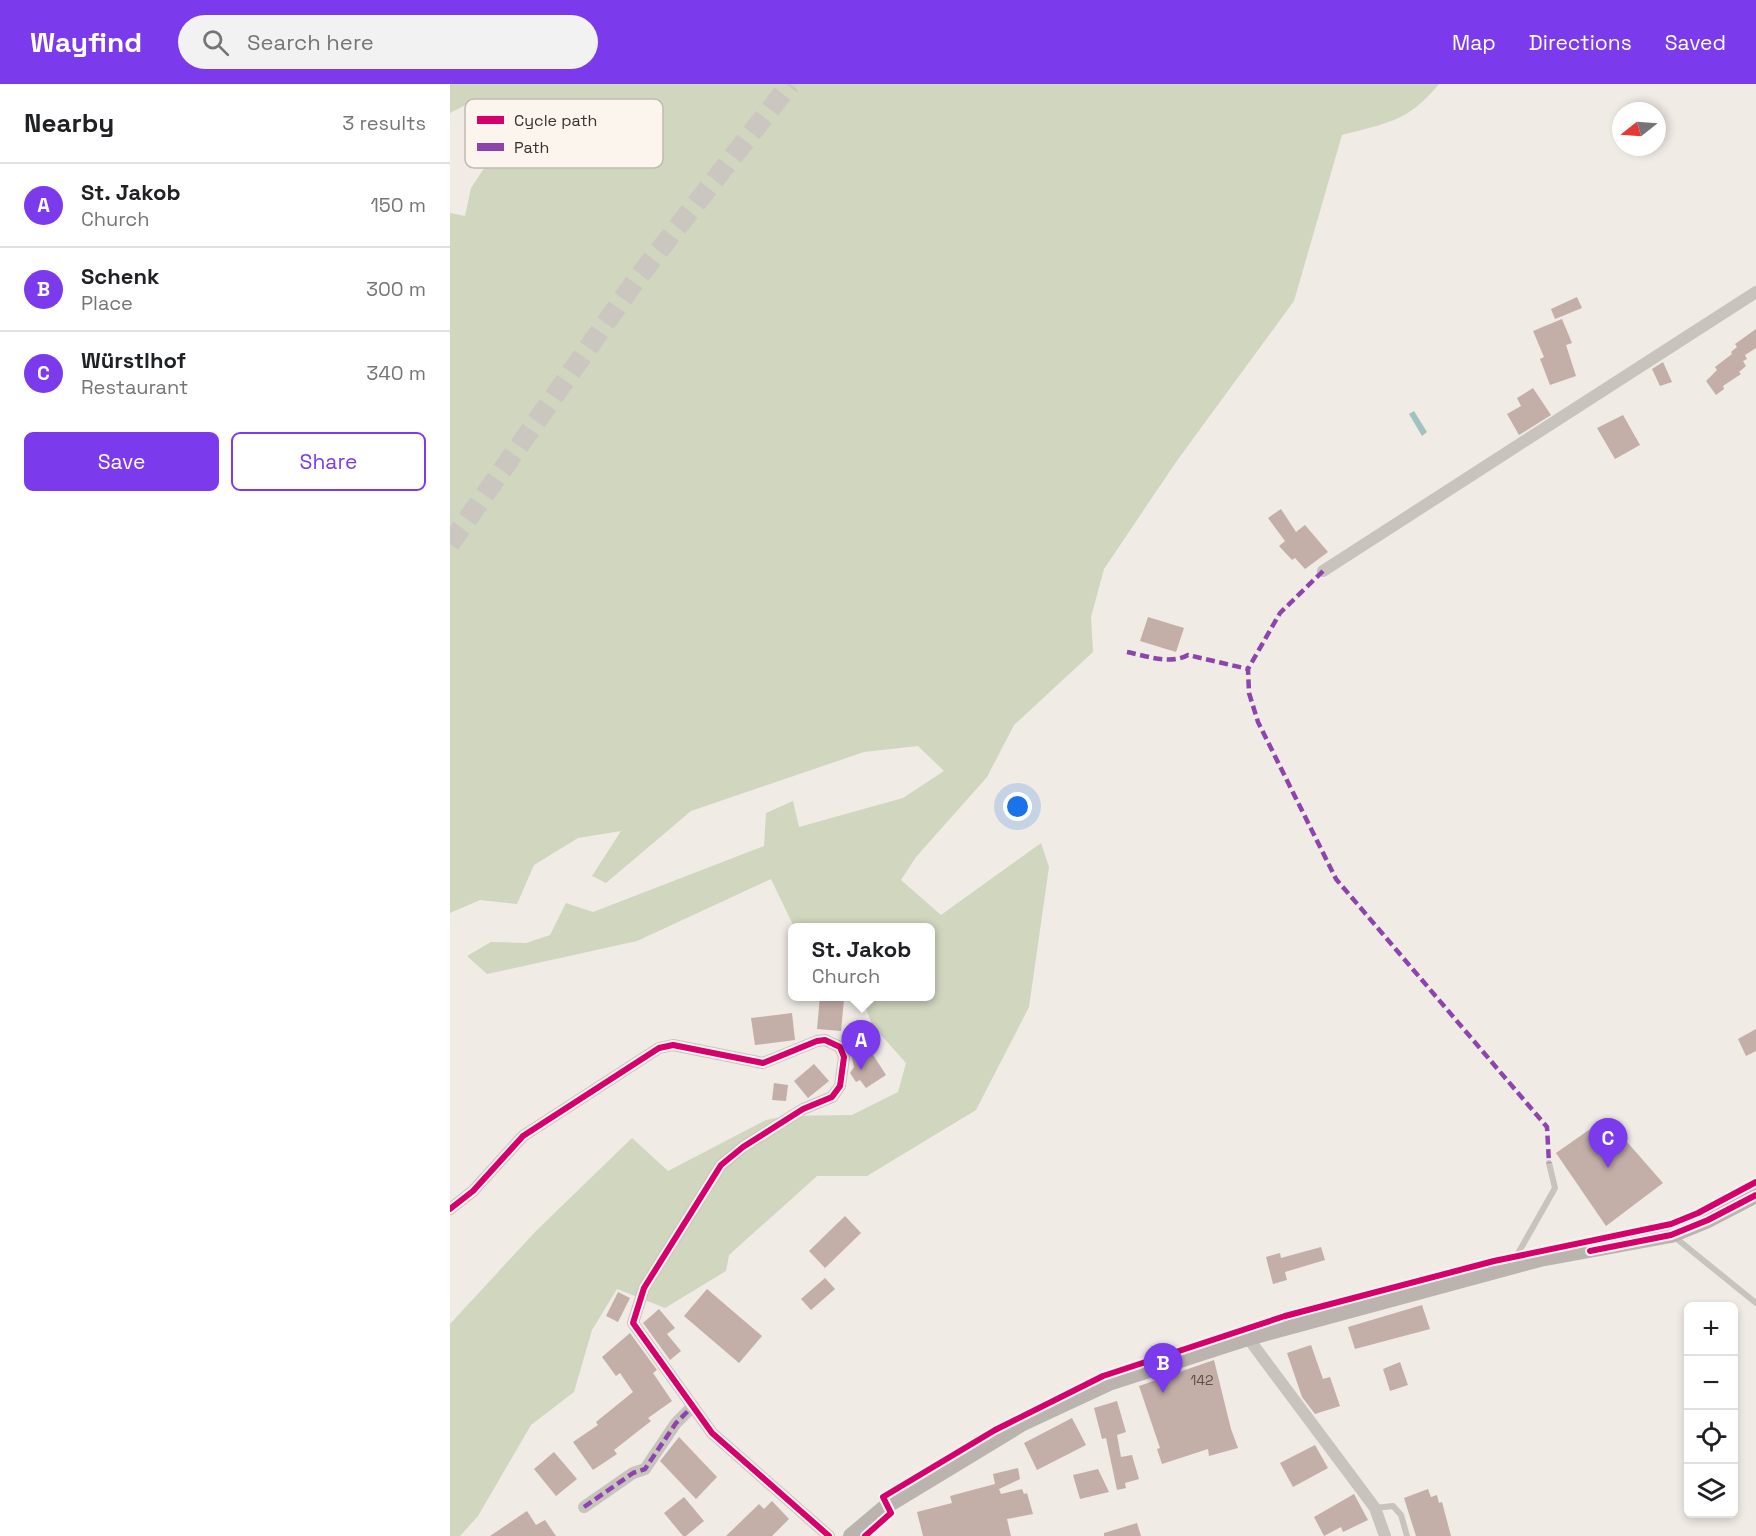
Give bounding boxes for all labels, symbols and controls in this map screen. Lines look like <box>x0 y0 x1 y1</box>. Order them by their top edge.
search box <box>178 15 598 69</box>
text: Wayfind <box>30 24 142 60</box>
icon: search <box>199 26 232 59</box>
text: Search here <box>247 28 374 56</box>
text: Map <box>1452 29 1496 56</box>
text: Directions <box>1529 29 1632 56</box>
text: Saved <box>1665 29 1726 56</box>
legend <box>465 99 663 168</box>
north arrow <box>1612 102 1666 156</box>
text: Nearby <box>24 106 114 140</box>
text: 3 results <box>342 110 426 136</box>
text: Cycle path <box>514 110 597 131</box>
text: Path <box>514 137 549 158</box>
text: St. Jakob <box>81 178 180 206</box>
text: A <box>37 192 50 218</box>
text: 150 m <box>371 192 426 218</box>
text: Church <box>81 206 150 232</box>
text: Schenk <box>81 262 159 290</box>
text: B <box>37 276 50 302</box>
text: 300 m <box>366 276 426 302</box>
text: Place <box>81 290 133 316</box>
text: Würstlhof <box>81 346 186 374</box>
text: C <box>37 360 50 386</box>
text: 340 m <box>366 360 426 386</box>
text: Restaurant <box>81 374 188 400</box>
button: Save <box>24 432 219 491</box>
button: Share <box>231 432 426 491</box>
your location <box>1003 792 1032 821</box>
popup <box>788 923 935 1001</box>
text: St. Jakob <box>812 935 911 963</box>
text: Church <box>812 963 880 989</box>
pin: A <box>842 1020 880 1070</box>
pin: C <box>1588 1118 1628 1168</box>
map controls <box>1684 1302 1738 1518</box>
button: + <box>1684 1302 1738 1356</box>
pin: B <box>1144 1344 1182 1393</box>
button: − <box>1684 1356 1738 1410</box>
house number: 142 <box>1190 1371 1214 1389</box>
button: locate <box>1684 1410 1738 1464</box>
button: layers <box>1684 1464 1738 1518</box>

